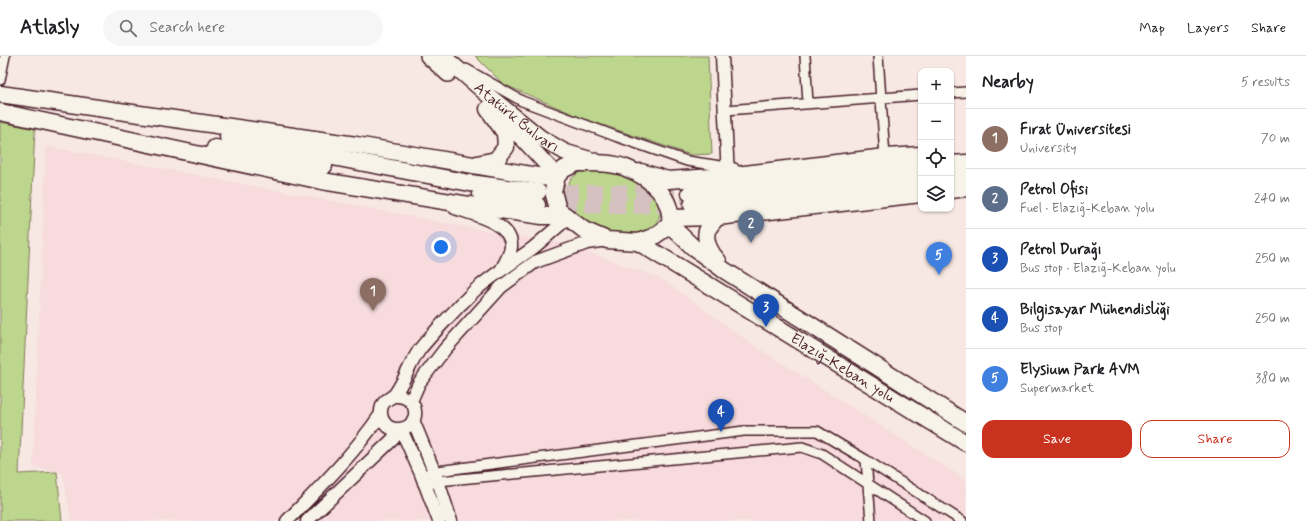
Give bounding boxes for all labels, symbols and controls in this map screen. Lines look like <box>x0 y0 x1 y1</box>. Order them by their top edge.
search box <box>103 10 383 46</box>
text: Atlasly <box>20 15 79 40</box>
icon: search <box>117 17 139 39</box>
text: Search here <box>149 18 225 38</box>
text: Map <box>1139 19 1165 37</box>
text: Layers <box>1187 19 1229 37</box>
text: Share <box>1251 19 1286 37</box>
map controls <box>918 68 954 212</box>
button: + <box>918 68 954 104</box>
text: Nearby <box>982 71 1034 93</box>
text: 5 results <box>1241 74 1290 91</box>
street label: Atatürk Bulvarı <box>469 78 563 158</box>
button: − <box>918 104 954 140</box>
text: Fırat Üniversitesi <box>1020 120 1131 140</box>
text: 1 <box>992 130 998 147</box>
text: 70 m <box>1261 130 1290 147</box>
button: locate <box>918 140 954 176</box>
text: University <box>1020 140 1076 157</box>
button: layers <box>918 176 954 212</box>
text: Petrol Ofisi <box>1020 180 1088 200</box>
text: 2 <box>992 190 998 207</box>
text: 240 m <box>1254 190 1290 207</box>
text: Fuel · Elazığ-Keban yolu <box>1020 200 1154 217</box>
pin: 2 <box>738 210 764 243</box>
your location <box>431 237 451 257</box>
text: Petrol Durağı <box>1020 240 1102 260</box>
pin: 5 <box>926 242 952 275</box>
text: 3 <box>992 250 998 267</box>
text: 250 m <box>1255 250 1290 267</box>
text: Bus stop · Elazığ-Keban yolu <box>1020 260 1176 277</box>
pin: 1 <box>360 278 386 311</box>
pin: 3 <box>753 294 779 327</box>
text: Bilgisayar Mühendisliği <box>1020 300 1170 320</box>
text: 4 <box>991 310 999 327</box>
text: 250 m <box>1255 310 1290 327</box>
text: Bus stop <box>1020 320 1063 337</box>
street label: Elazığ-Keban yolu <box>786 329 898 408</box>
text: Elysium Park AVM <box>1020 360 1140 380</box>
text: 5 <box>991 370 999 387</box>
text: 380 m <box>1255 370 1290 387</box>
text: Supermarket <box>1020 380 1094 397</box>
pin: 4 <box>708 399 734 432</box>
button: Save <box>982 420 1132 458</box>
button: Share <box>1140 420 1290 458</box>

